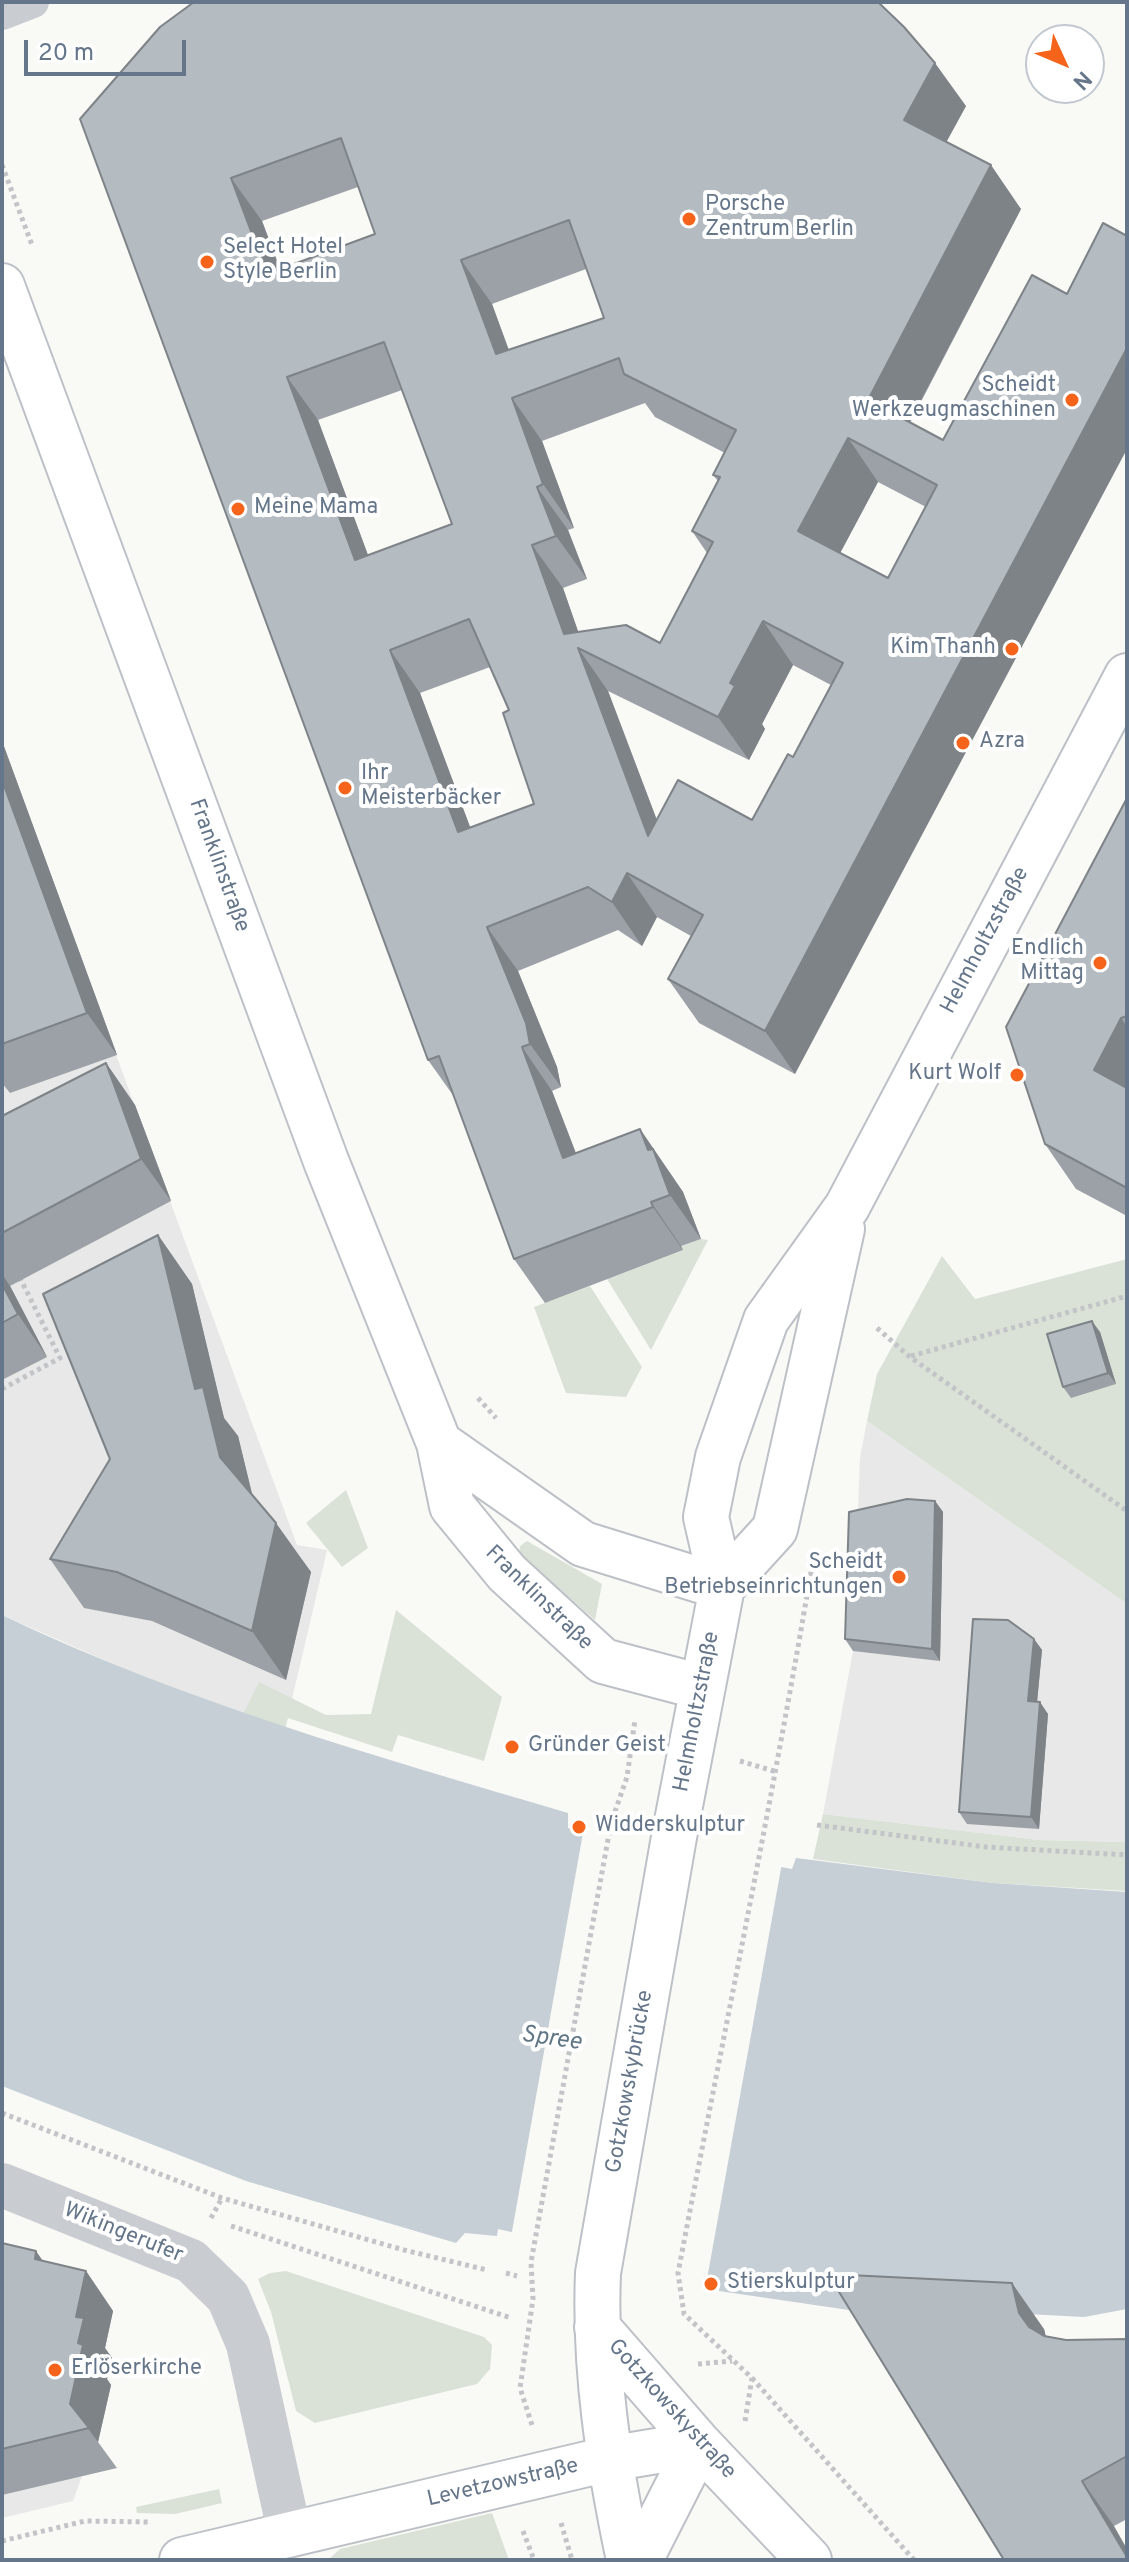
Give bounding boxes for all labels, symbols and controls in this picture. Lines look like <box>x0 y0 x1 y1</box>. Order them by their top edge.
scale bar <box>28 24 190 74</box>
north arrow <box>1025 24 1105 104</box>
text: 20 m <box>38 39 94 69</box>
text: N <box>1066 65 1096 95</box>
place label: Porsche Zentrum Berlin <box>705 193 854 244</box>
marker: Porsche Zentrum Berlin <box>680 210 698 228</box>
place label: Select Hotel Style Berlin <box>223 236 343 288</box>
marker: Select Hotel Style Berlin <box>198 253 216 271</box>
place label: Scheidt Werkzeugmaschinen <box>852 374 1056 426</box>
marker: Scheidt Werkzeugmaschinen <box>1063 391 1081 409</box>
place label: Meine Mama <box>254 496 378 522</box>
marker: Meine Mama <box>229 500 247 518</box>
place label: Kim Thanh <box>890 636 996 662</box>
marker: Kim Thanh <box>1003 640 1021 658</box>
place label: Azra <box>979 730 1025 756</box>
marker: Azra <box>954 734 972 752</box>
place label: Ihr Meisterbäcker <box>361 762 501 814</box>
marker: Ihr Meisterbäcker <box>336 779 354 797</box>
street label: Franklinstraße <box>182 796 254 936</box>
street label: Helmholtzstraße <box>936 863 1036 1019</box>
place label: Endlich Mittag <box>1011 937 1084 988</box>
marker: Endlich Mittag <box>1091 954 1109 972</box>
place label: Kurt Wolf <box>908 1062 1001 1088</box>
marker: Kurt Wolf <box>1008 1066 1026 1084</box>
street label: Franklinstraße <box>479 1541 597 1657</box>
place label: Scheidt Betriebseinrichtungen <box>664 1551 883 1602</box>
marker: Scheidt Betriebseinrichtungen <box>890 1568 908 1586</box>
street label: Helmholtzstraße <box>670 1630 726 1794</box>
place label: Gründer Geist <box>528 1734 666 1760</box>
marker: Gründer Geist <box>503 1738 521 1756</box>
place label: Widderskulptur <box>595 1814 745 1840</box>
marker: Widderskulptur <box>570 1818 588 1836</box>
street label: Gotzkowskybrücke <box>602 1988 660 2176</box>
water label: Spree <box>519 2022 583 2058</box>
street label: Wikingerufer <box>59 2198 187 2270</box>
place label: Stierskulptur <box>727 2271 855 2297</box>
marker: Stierskulptur <box>702 2275 720 2293</box>
street label: Gotzkowskystraße <box>601 2335 741 2485</box>
place label: Erlöserkirche <box>71 2357 202 2383</box>
marker: Erlöserkirche <box>46 2361 64 2379</box>
street label: Levetzowstraße <box>425 2454 581 2514</box>

